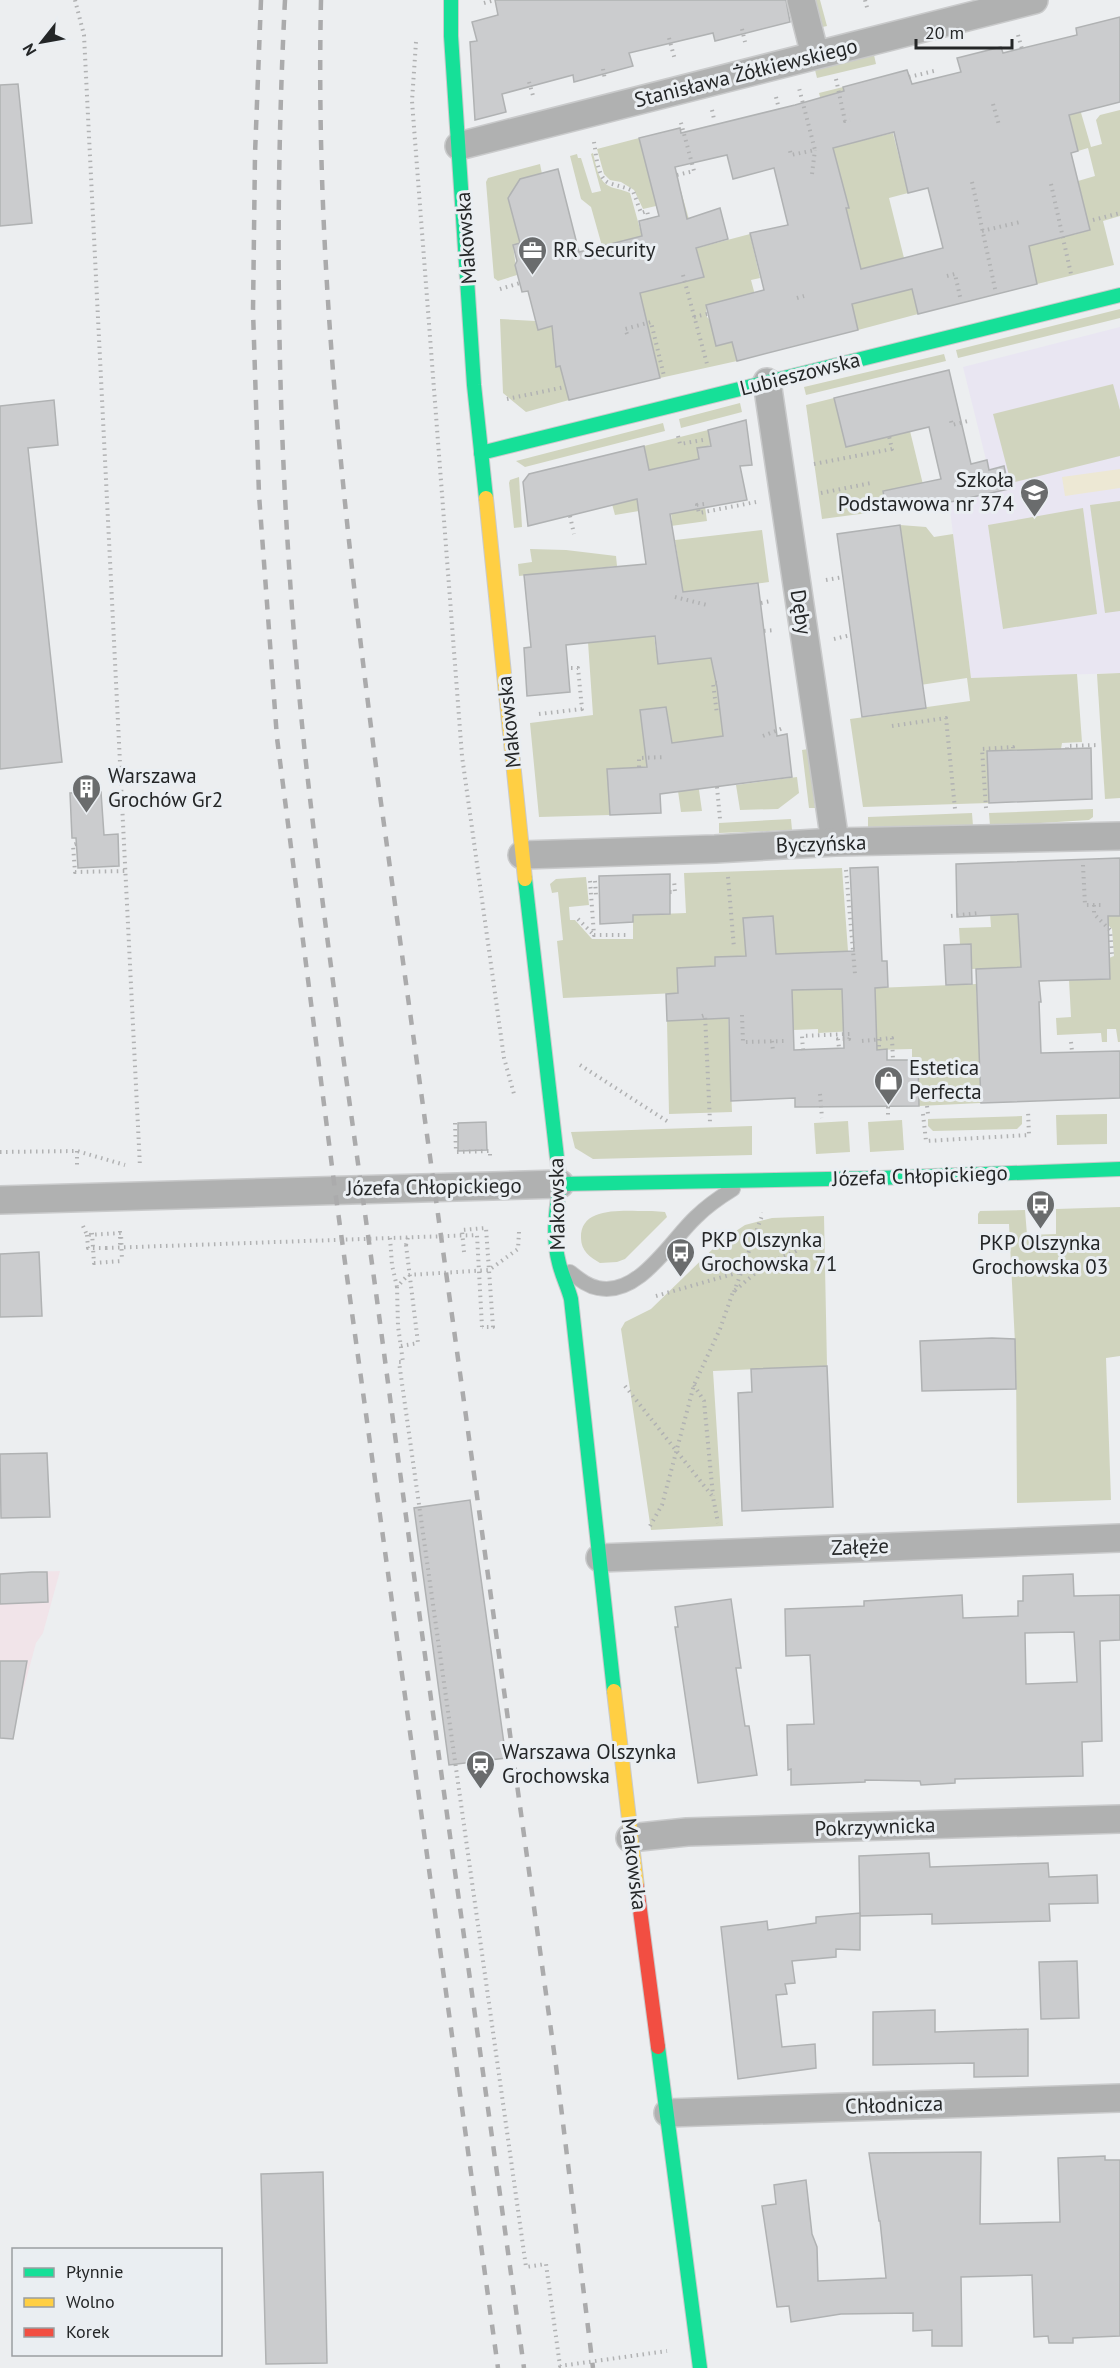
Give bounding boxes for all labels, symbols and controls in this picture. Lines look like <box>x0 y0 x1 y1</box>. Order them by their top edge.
north arrow <box>12 12 72 72</box>
scale bar <box>916 12 1012 50</box>
text: 20 m <box>925 21 964 44</box>
street label: Stanisława Żółkiewskiego <box>632 32 860 113</box>
text: N <box>18 40 40 59</box>
street label: Makowska <box>449 191 482 285</box>
office icon: RR Security <box>516 234 548 276</box>
place label: RR Security <box>553 236 656 263</box>
street label: Lubieszowska <box>737 346 863 401</box>
place label: Szkoła Podstawowa nr 374 <box>838 466 1014 517</box>
school or university icon: Szkoła Podstawowa nr 374 <box>1019 476 1051 518</box>
street label: Dęby <box>785 587 818 637</box>
street label: Makowska <box>490 675 527 770</box>
place label: Warszawa Grochów Gr2 <box>108 762 223 813</box>
building icon: Warszawa Grochów Gr2 <box>71 772 103 814</box>
street label: Byczyńska <box>775 828 867 859</box>
place label: Estetica Perfecta <box>909 1054 982 1105</box>
shop icon: Estetica Perfecta <box>872 1064 904 1106</box>
street label: Makowska <box>542 1157 571 1251</box>
street label: Józefa Chłopickiego <box>831 1159 1008 1192</box>
street label: Józefa Chłopickiego <box>345 1171 522 1202</box>
bus stop icon: PKP Olszynka Grochowska 03 <box>1024 1188 1056 1230</box>
place label: PKP Olszynka Grochowska 71 <box>701 1226 837 1277</box>
place label: PKP Olszynka Grochowska 03 <box>972 1229 1108 1280</box>
bus stop icon: PKP Olszynka Grochowska 71 <box>664 1236 696 1278</box>
street label: Załęże <box>831 1532 889 1561</box>
place label: Warszawa Olszynka Grochowska <box>502 1738 676 1789</box>
station icon: Warszawa Olszynka Grochowska <box>465 1748 497 1790</box>
street label: Pokrzywnicka <box>814 1811 936 1842</box>
street label: Makowska <box>615 1816 654 1912</box>
street label: Chłodnicza <box>844 2089 944 2120</box>
legend <box>12 2248 222 2356</box>
text: Płynnie <box>66 2260 123 2283</box>
text: Wolno <box>66 2290 115 2313</box>
text: Korek <box>66 2320 110 2343</box>

